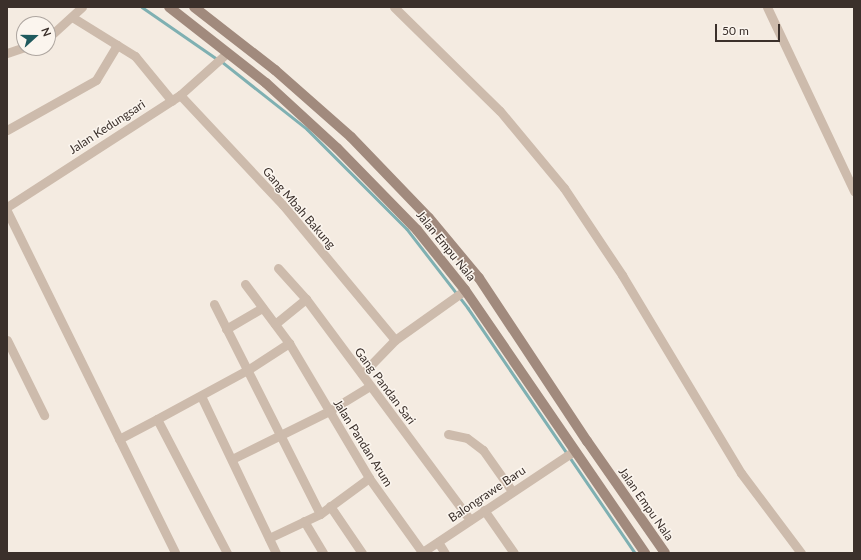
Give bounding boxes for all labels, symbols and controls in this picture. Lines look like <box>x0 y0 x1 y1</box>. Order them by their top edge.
north arrow <box>16 16 56 56</box>
scale bar <box>717 16 782 42</box>
text: 50 m <box>722 23 749 38</box>
text: N <box>39 26 54 38</box>
street label: Jalan Kedungsari <box>66 97 148 157</box>
street label: Gang Mbah Bakung <box>260 164 338 252</box>
street label: Jalan Empu Nala <box>413 208 479 284</box>
street label: Gang Pandan Sari <box>351 345 419 427</box>
street label: Jalan Pandan Arum <box>330 397 396 489</box>
street label: Balongrawe Baru <box>446 463 528 525</box>
street label: Jalan Empu Nala <box>615 465 677 543</box>

